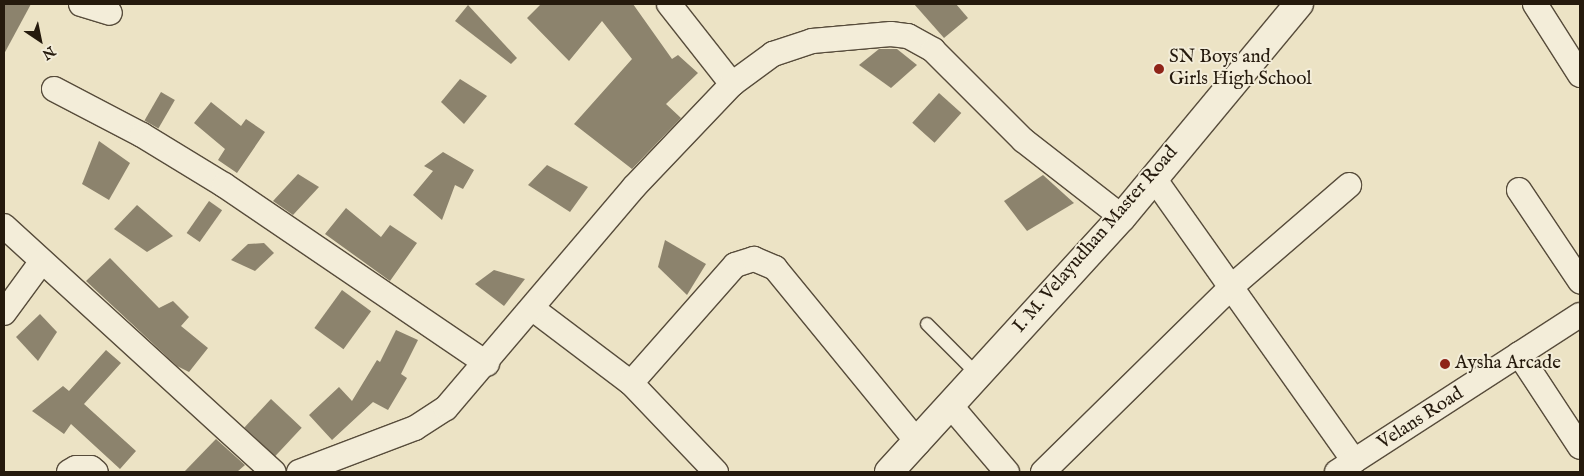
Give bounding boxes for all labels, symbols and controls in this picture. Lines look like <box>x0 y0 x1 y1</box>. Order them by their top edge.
north arrow <box>15 15 65 65</box>
text: N <box>38 42 58 63</box>
place label: SN Boys and Girls High School <box>1169 47 1312 91</box>
marker: SN Boys and Girls High School <box>1153 63 1165 75</box>
street label: I. M. Velayudhan Master Road <box>1009 142 1183 338</box>
place label: Aysha Arcade <box>1455 353 1561 375</box>
marker: Aysha Arcade <box>1439 358 1451 370</box>
street label: Velans Road <box>1374 383 1468 455</box>

